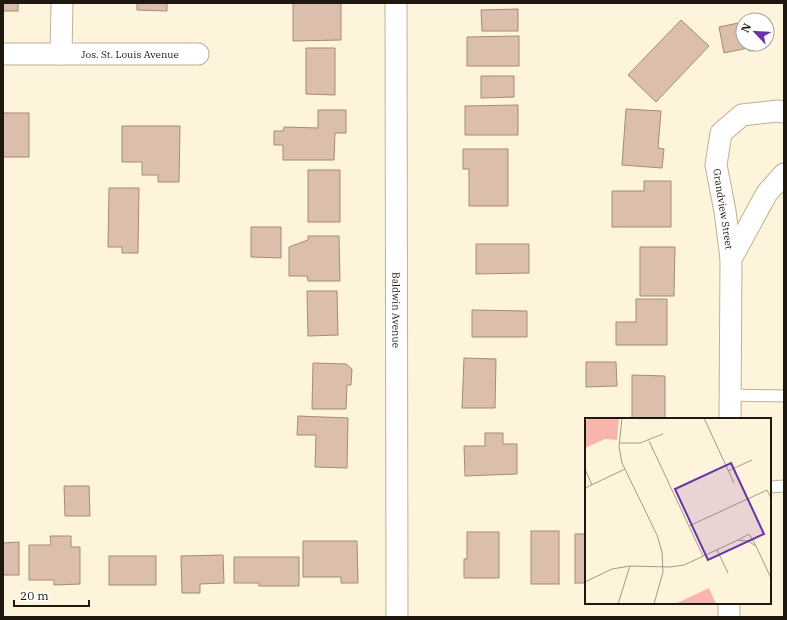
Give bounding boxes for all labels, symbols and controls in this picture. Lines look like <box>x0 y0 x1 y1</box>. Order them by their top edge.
north arrow <box>735 12 775 52</box>
text: N <box>738 21 754 35</box>
street label: Jos. St. Louis Avenue <box>81 48 179 61</box>
street label: Grandview Street <box>710 168 736 251</box>
street label: Baldwin Avenue <box>390 272 403 348</box>
inset map <box>585 418 771 604</box>
scale bar <box>14 582 89 608</box>
text: 20 m <box>20 588 49 603</box>

